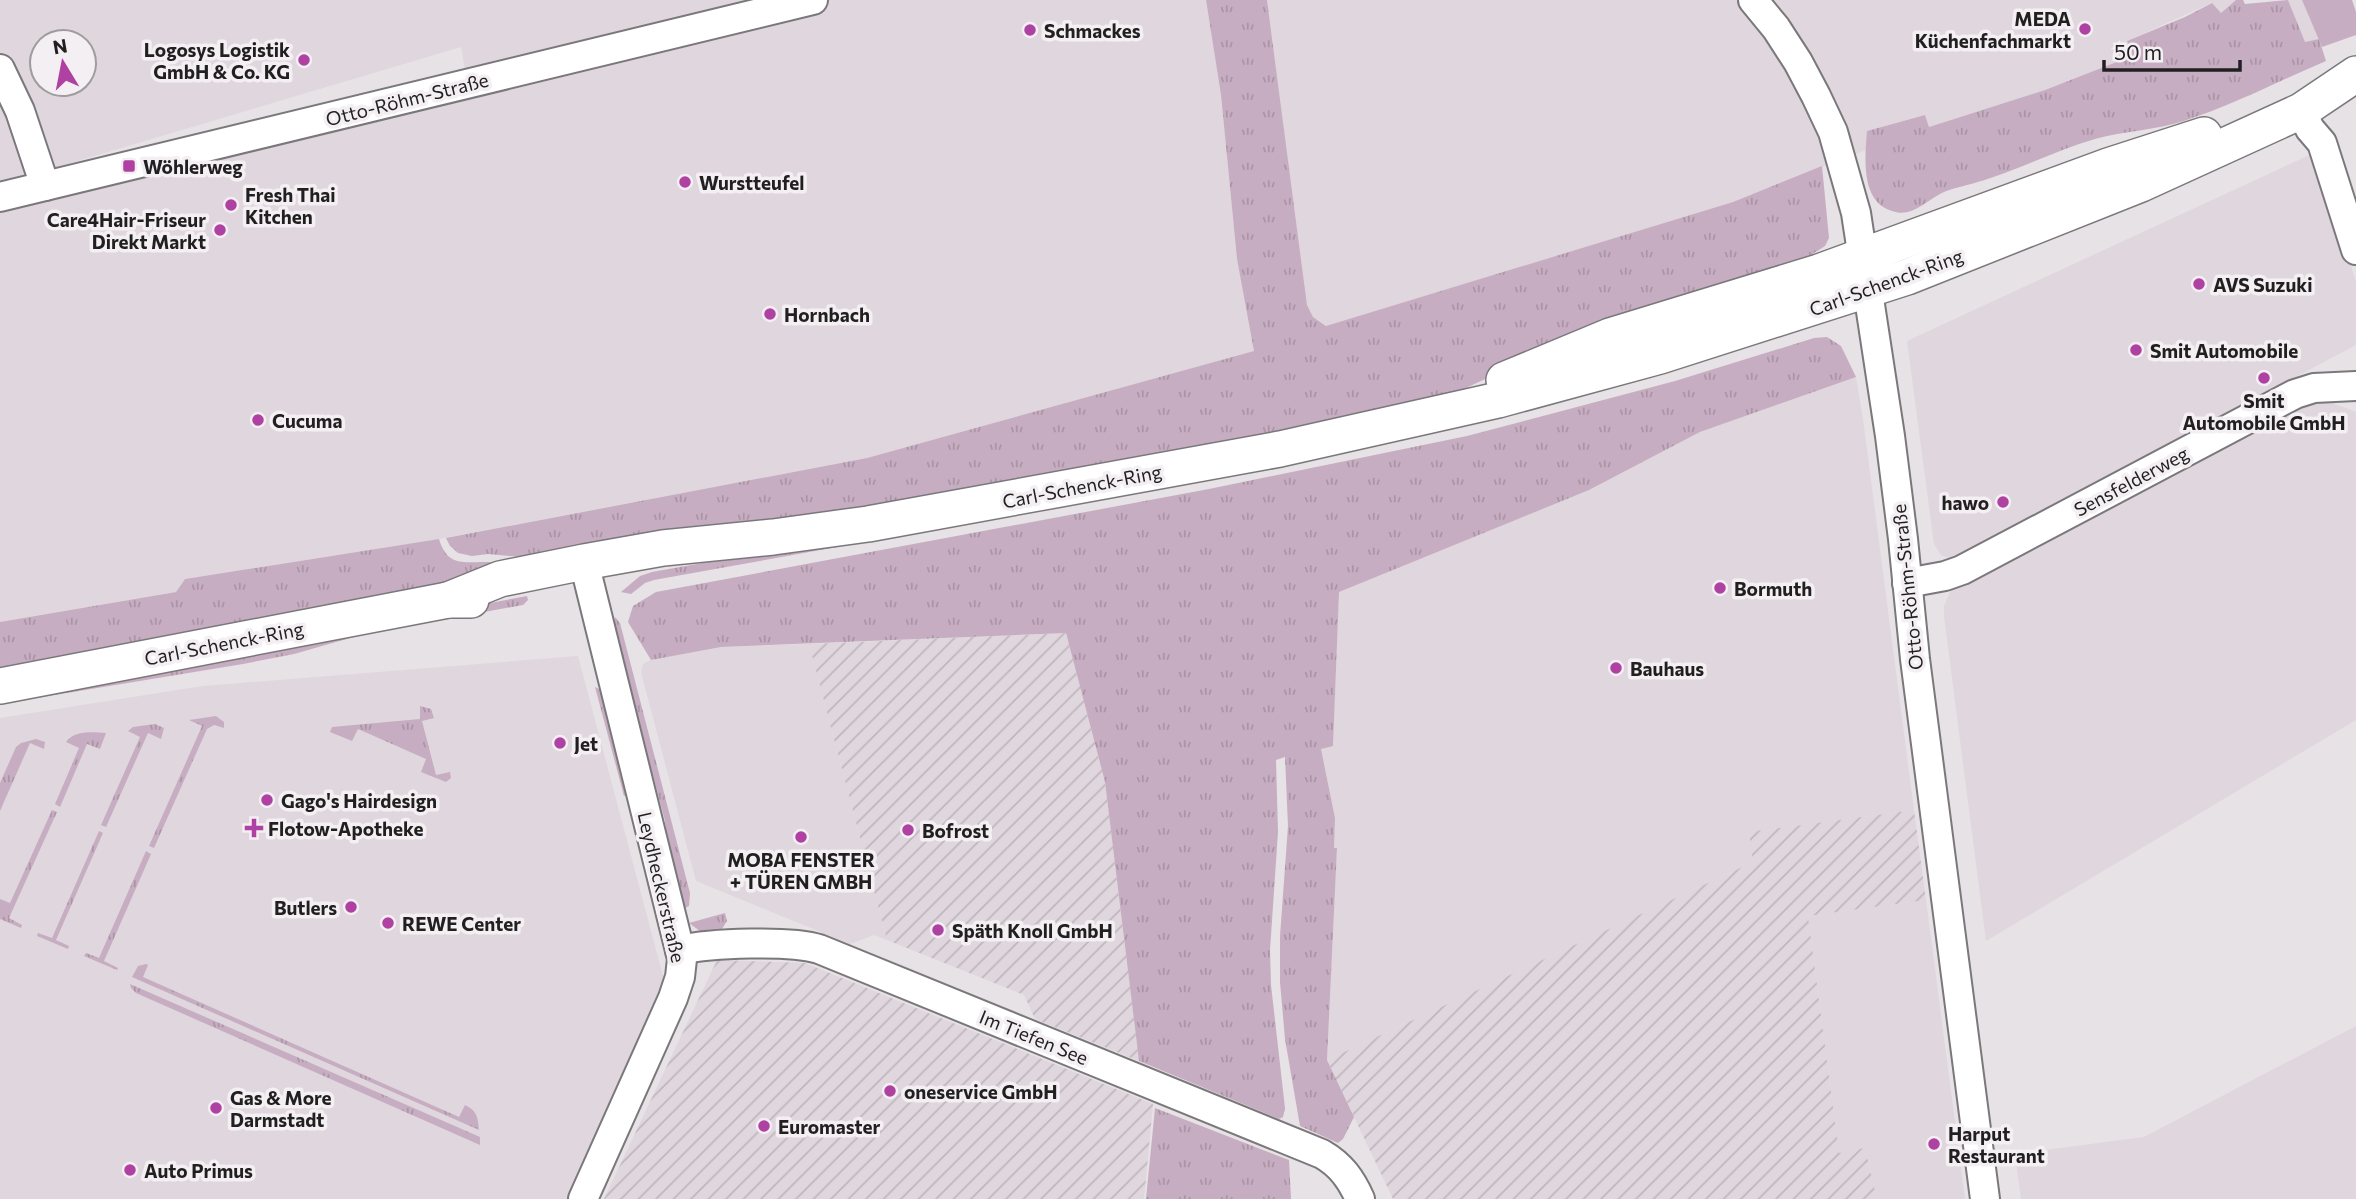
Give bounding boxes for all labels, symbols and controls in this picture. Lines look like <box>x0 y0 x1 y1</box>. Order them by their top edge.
place label: MEDA Küchenfachmarkt <box>1915 7 2071 52</box>
place label: Schmackes <box>1044 19 1141 42</box>
marker: MEDA Küchenfachmarkt <box>2077 21 2093 37</box>
marker: Schmackes <box>1022 22 1038 38</box>
north arrow <box>28 28 98 98</box>
scale bar <box>2104 28 2240 72</box>
text: N <box>51 33 69 58</box>
place label: Logosys Logistik GmbH & Co. KG <box>144 38 290 83</box>
text: 50 m <box>2114 39 2162 64</box>
marker: Logosys Logistik GmbH & Co. KG <box>296 52 312 68</box>
street label: Otto-Röhm-Straße <box>323 68 491 130</box>
place label: Wöhlerweg <box>143 155 243 178</box>
marker: Wöhlerweg <box>121 158 137 174</box>
place label: Wurstteufel <box>699 171 805 194</box>
marker: Wurstteufel <box>677 174 693 190</box>
place label: Fresh Thai Kitchen <box>245 183 335 228</box>
marker: Fresh Thai Kitchen <box>223 197 239 213</box>
place label: Care4Hair-Friseur Direkt Markt <box>47 208 206 253</box>
marker: Care4Hair-Friseur Direkt Markt <box>212 222 228 238</box>
street label: Carl-Schenck-Ring <box>1806 244 1966 320</box>
place label: AVS Suzuki <box>2213 273 2312 296</box>
marker: AVS Suzuki <box>2191 276 2207 292</box>
place label: Hornbach <box>784 303 870 326</box>
marker: Hornbach <box>762 306 778 322</box>
place label: Smit Automobile <box>2150 339 2298 362</box>
marker: Smit Automobile <box>2128 342 2144 358</box>
marker: Smit Automobile GmbH <box>2256 370 2272 386</box>
place label: Smit Automobile GmbH <box>2183 389 2345 434</box>
place label: Cucuma <box>272 409 342 432</box>
marker: Cucuma <box>250 412 266 428</box>
street label: Sensfelderweg <box>2070 441 2192 521</box>
street label: Carl-Schenck-Ring <box>1000 459 1164 513</box>
place label: hawo <box>1942 491 1989 514</box>
marker: hawo <box>1995 494 2011 510</box>
street label: Otto-Röhm-Straße <box>1887 503 1927 671</box>
place label: Bormuth <box>1734 577 1812 600</box>
marker: Bormuth <box>1712 580 1728 596</box>
street label: Carl-Schenck-Ring <box>142 616 306 670</box>
place label: Bauhaus <box>1630 657 1704 680</box>
marker: Bauhaus <box>1608 660 1624 676</box>
place label: Jet <box>574 732 598 755</box>
marker: Jet <box>552 735 568 751</box>
place label: Gago's Hairdesign <box>281 789 437 812</box>
marker: Gago's Hairdesign <box>259 792 275 808</box>
street label: Leydheckerstraße <box>633 809 691 965</box>
place label: Flotow-Apotheke <box>268 817 423 840</box>
place label: Bofrost <box>922 819 989 842</box>
marker: Flotow-Apotheke <box>246 820 262 836</box>
marker: Bofrost <box>900 822 916 838</box>
marker: MOBA FENSTER + TÜREN GMBH <box>793 829 809 845</box>
place label: MOBA FENSTER + TÜREN GMBH <box>727 848 875 893</box>
place label: Butlers <box>274 896 337 919</box>
marker: Butlers <box>343 899 359 915</box>
place label: REWE Center <box>402 912 521 935</box>
marker: REWE Center <box>380 915 396 931</box>
place label: Späth Knoll GmbH <box>952 919 1113 942</box>
marker: Späth Knoll GmbH <box>930 922 946 938</box>
street label: Im Tiefen See <box>976 1005 1092 1069</box>
place label: oneservice GmbH <box>904 1080 1057 1103</box>
marker: oneservice GmbH <box>882 1083 898 1099</box>
place label: Gas & More Darmstadt <box>230 1086 332 1131</box>
marker: Gas & More Darmstadt <box>208 1100 224 1116</box>
place label: Euromaster <box>778 1115 880 1138</box>
marker: Euromaster <box>756 1118 772 1134</box>
place label: Harput Restaurant <box>1948 1122 2045 1167</box>
marker: Harput Restaurant <box>1926 1136 1942 1152</box>
place label: Auto Primus <box>144 1159 253 1182</box>
marker: Auto Primus <box>122 1162 138 1178</box>

